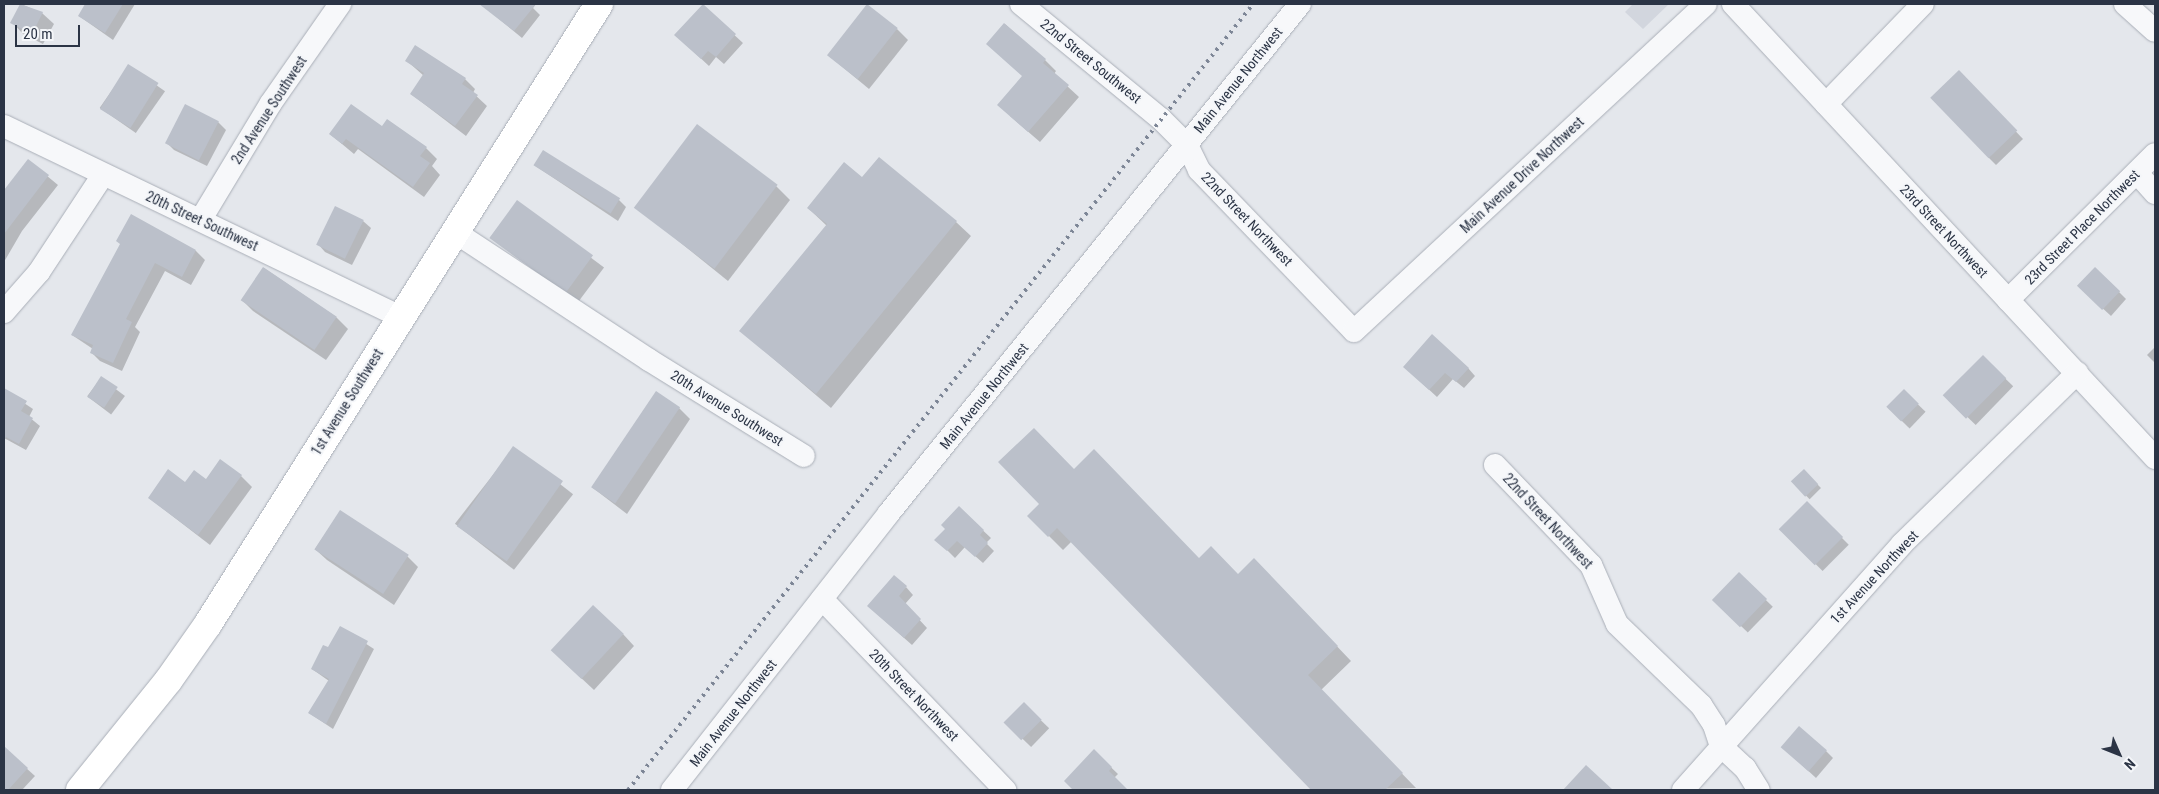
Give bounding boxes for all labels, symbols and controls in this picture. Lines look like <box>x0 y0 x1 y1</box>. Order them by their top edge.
scale bar <box>18 15 82 47</box>
street label: 22nd Street Southwest <box>1037 15 1145 107</box>
street label: Main Avenue Northwest <box>1190 24 1286 136</box>
text: 20 m <box>23 25 53 43</box>
street label: 2nd Avenue Southwest <box>228 53 310 167</box>
street label: Main Avenue Drive Northwest <box>1457 113 1587 237</box>
street label: 23rd Street Place Northwest <box>2021 166 2143 288</box>
street label: 22nd Street Northwest <box>1198 169 1296 269</box>
street label: 23rd Street Northwest <box>1896 181 1992 281</box>
street label: 20th Street Southwest <box>143 188 261 254</box>
street label: Main Avenue Northwest <box>936 340 1032 452</box>
street label: 1st Avenue Southwest <box>307 346 387 458</box>
street label: 20th Avenue Southwest <box>668 367 786 449</box>
street label: 22nd Street Northwest <box>1500 470 1596 572</box>
street label: 1st Avenue Northwest <box>1826 527 1922 627</box>
street label: 20th Street Northwest <box>866 646 962 744</box>
street label: Main Avenue Northwest <box>686 656 780 770</box>
north arrow <box>2094 729 2144 779</box>
text: N <box>2121 756 2139 773</box>

